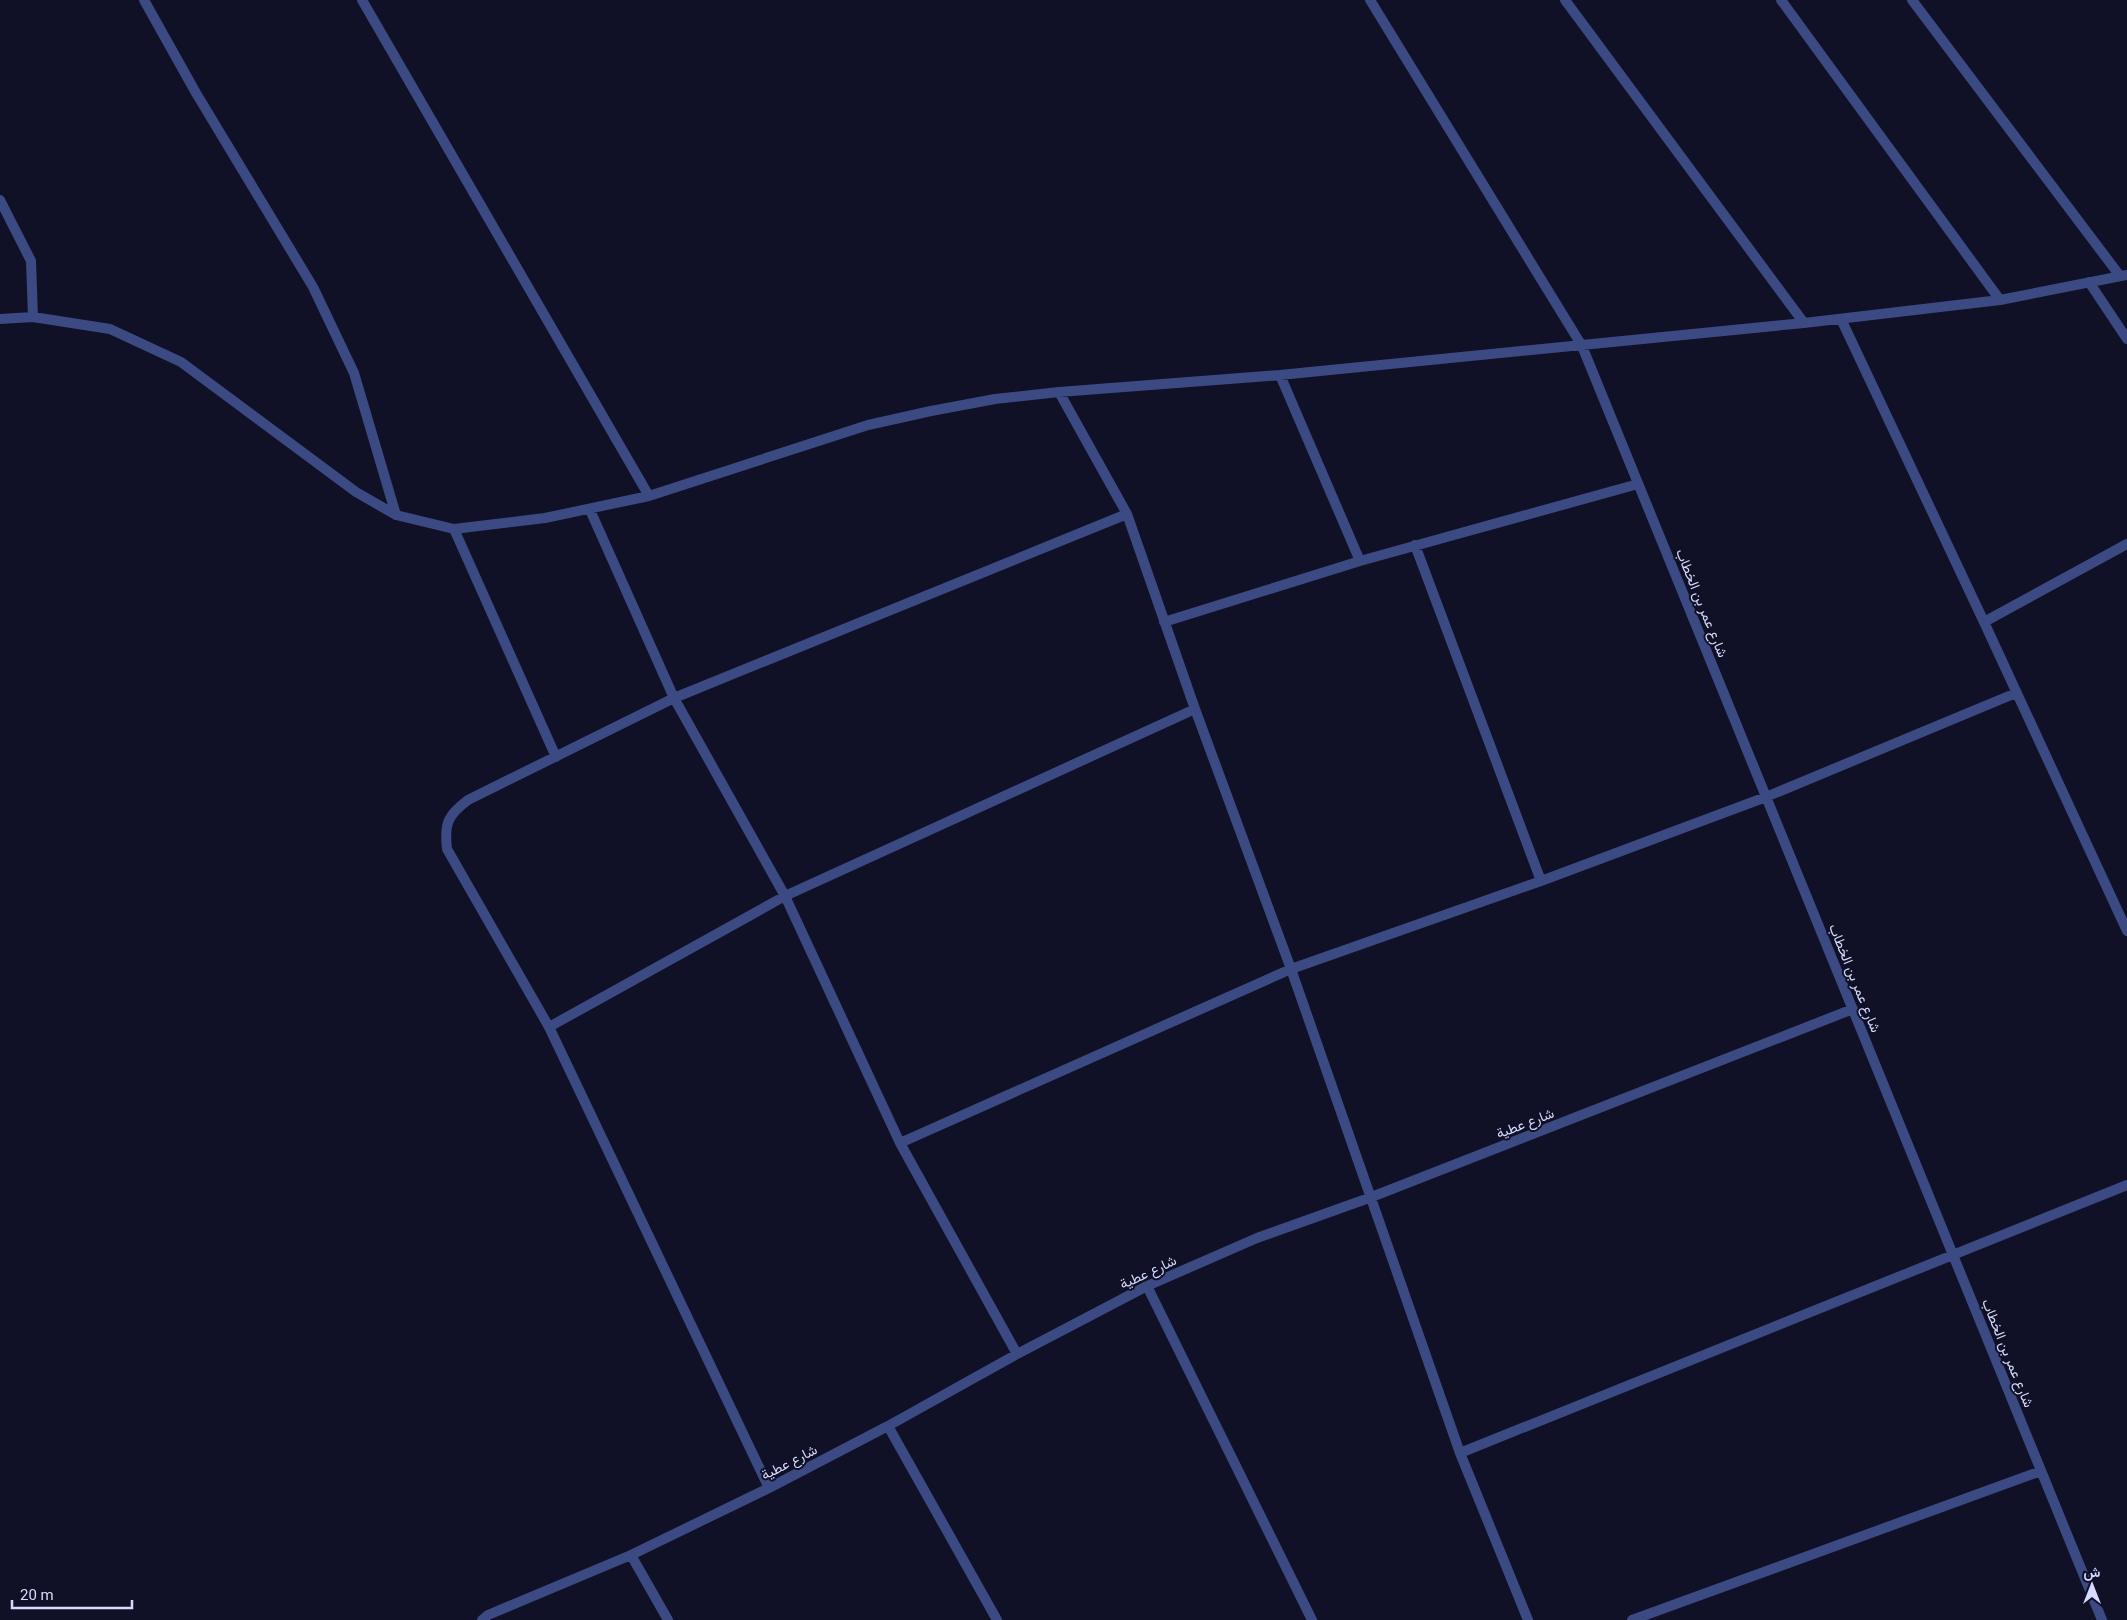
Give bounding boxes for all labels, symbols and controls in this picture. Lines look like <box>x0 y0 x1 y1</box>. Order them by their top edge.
street label: شارع عمر بن الخطاب <box>1670 546 1731 661</box>
street label: شارع عمر بن الخطاب <box>1823 921 1884 1036</box>
street label: شارع عطية <box>1494 1105 1557 1144</box>
street label: شارع عطية <box>1117 1252 1180 1295</box>
street label: شارع عمر بن الخطاب <box>1976 1296 2037 1411</box>
street label: شارع عطية <box>758 1441 821 1486</box>
north arrow <box>2067 1560 2117 1610</box>
text: ش <box>2084 1564 2101 1581</box>
scale bar <box>12 1578 132 1610</box>
text: 20 m <box>20 1586 54 1604</box>

